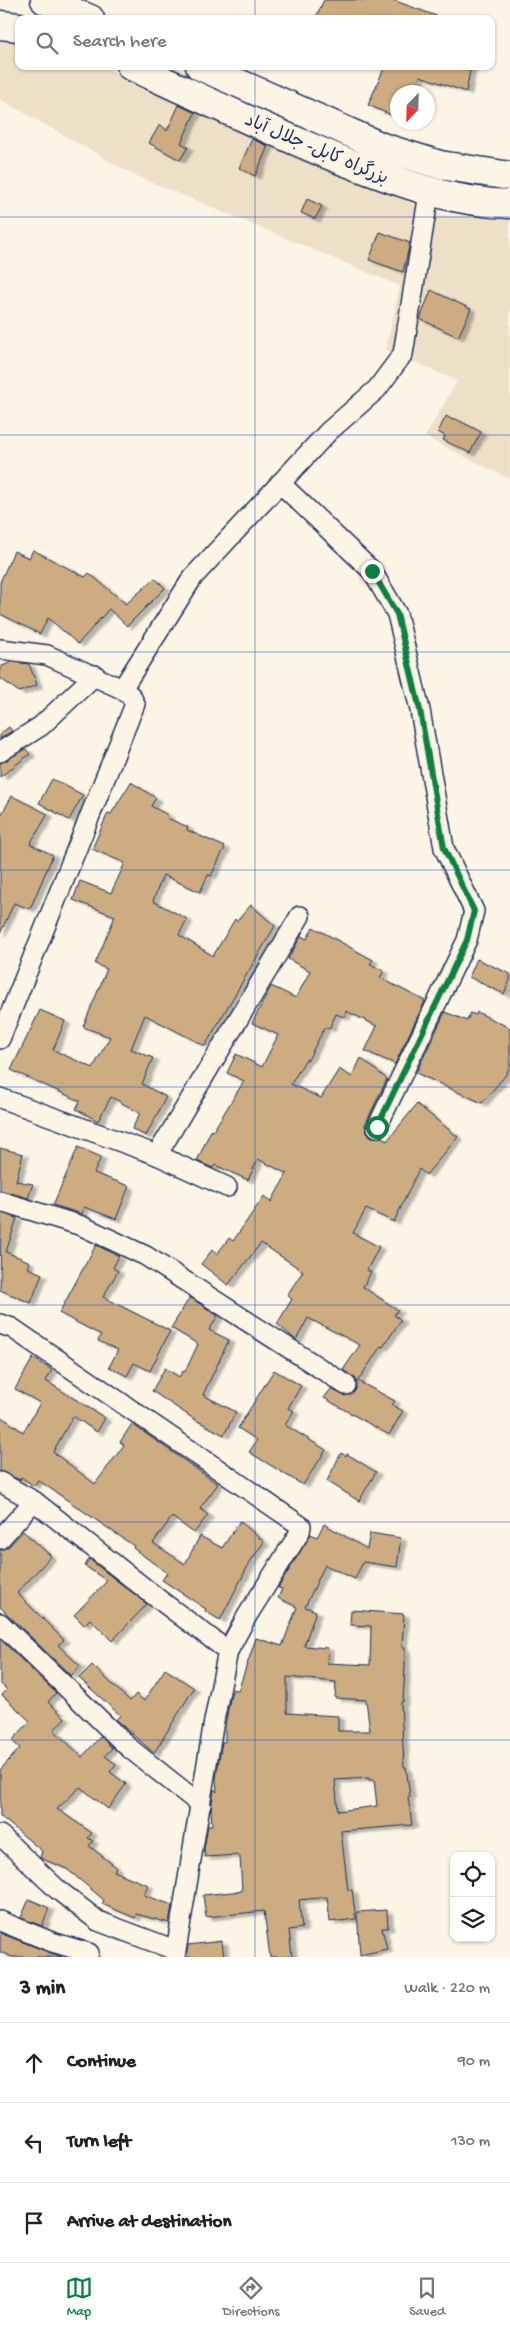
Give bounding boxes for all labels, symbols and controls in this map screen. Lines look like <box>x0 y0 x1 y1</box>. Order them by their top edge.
search box <box>15 15 495 70</box>
icon: search <box>33 29 61 57</box>
text: Search here <box>73 31 167 54</box>
north arrow <box>390 85 435 130</box>
street label: بزرگراه کابل- جلال آباد <box>241 109 392 190</box>
route end <box>361 560 384 583</box>
route start <box>366 1116 389 1139</box>
map controls <box>450 1852 495 1942</box>
button: locate <box>450 1852 495 1897</box>
button: layers <box>450 1897 495 1942</box>
text: 3 min <box>20 1977 65 2002</box>
text: Walk · 220 m <box>404 1980 490 1999</box>
icon: ahead <box>20 2049 48 2077</box>
text: Continue <box>67 2051 136 2074</box>
text: 90 m <box>458 2053 490 2072</box>
icon: left <box>20 2129 48 2157</box>
text: Turn left <box>67 2131 131 2154</box>
text: 130 m <box>451 2133 490 2152</box>
icon: arrive <box>20 2209 48 2237</box>
text: Arrive at destination <box>67 2211 231 2234</box>
tab: Map <box>65 2274 93 2321</box>
tab: Directions <box>223 2274 280 2321</box>
tab: Saved <box>409 2274 445 2321</box>

